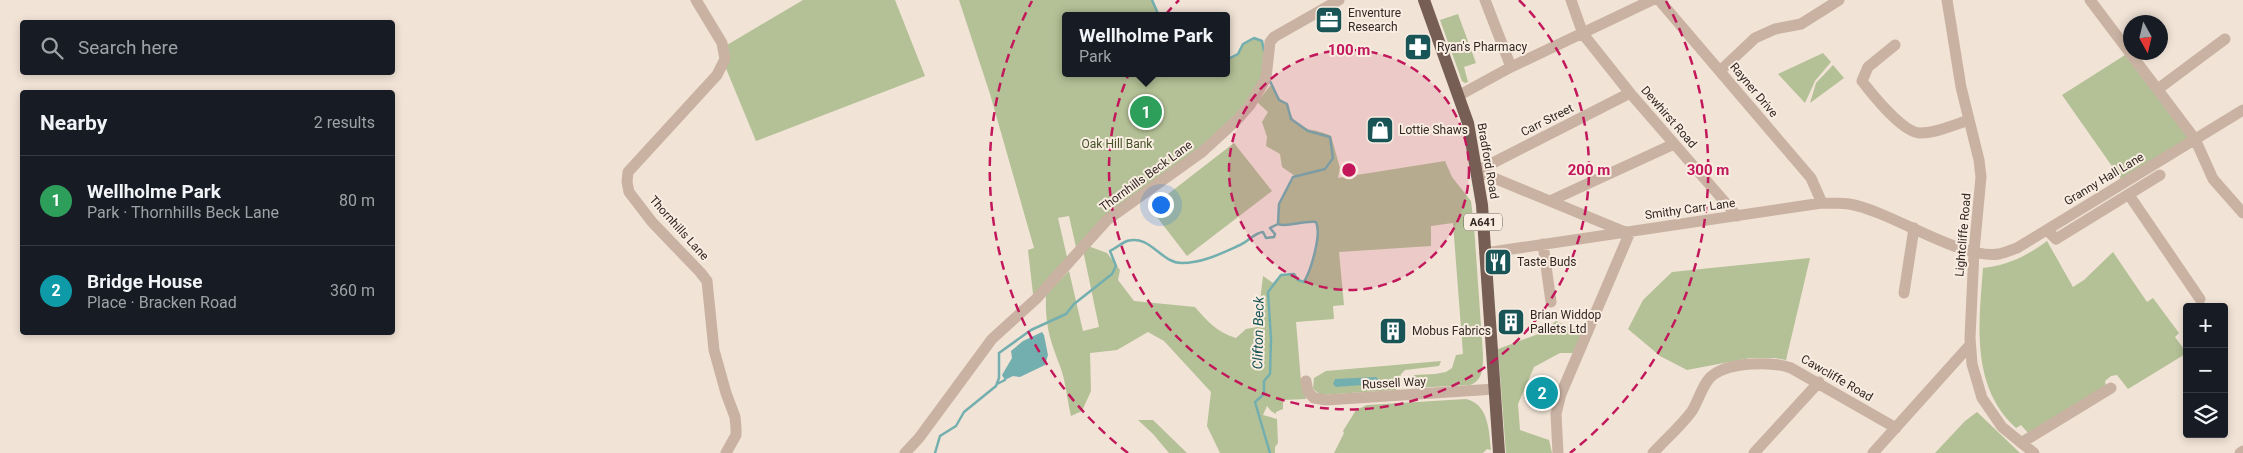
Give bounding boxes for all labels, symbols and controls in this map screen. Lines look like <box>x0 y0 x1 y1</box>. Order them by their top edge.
office icon: Enventure Research <box>1314 5 1344 35</box>
place label: Enventure Research <box>1348 6 1401 34</box>
popup <box>1062 12 1230 77</box>
north arrow <box>2123 15 2168 60</box>
search box <box>20 20 395 75</box>
text: Wellholme Park <box>1079 24 1213 47</box>
pharmacy icon: Ryan's Pharmacy <box>1403 32 1433 62</box>
icon: search <box>38 34 66 62</box>
text: Search here <box>78 36 178 59</box>
place label: Ryan's Pharmacy <box>1437 40 1527 54</box>
text: 100 m <box>1328 41 1370 59</box>
text: Park <box>1079 47 1111 66</box>
street label: Rayner Drive <box>1727 60 1781 120</box>
street label: Dewhirst Road <box>1638 83 1700 151</box>
pin: 1 <box>1130 93 1162 131</box>
street label: Carr Street <box>1518 101 1576 139</box>
text: Nearby <box>40 111 107 135</box>
text: 2 results <box>314 113 375 132</box>
shop icon: Lottie Shaws <box>1365 115 1395 145</box>
street label: Bradford Road <box>1474 122 1502 200</box>
place label: Lottie Shaws <box>1399 123 1468 137</box>
park label: Oak Hill Bank <box>1082 137 1153 151</box>
street label: Thornhills Beck Lane <box>1097 138 1195 214</box>
street label: Granny Hall Lane <box>2062 150 2146 208</box>
centre of rings <box>1340 161 1358 179</box>
text: 200 m <box>1568 161 1610 179</box>
text: 300 m <box>1687 161 1729 179</box>
text: Wellholme Park <box>87 180 221 203</box>
text: 1 <box>51 191 61 210</box>
text: 80 m <box>339 191 375 210</box>
your location <box>1148 192 1174 218</box>
street label: Thornhills Lane <box>646 193 712 263</box>
street label: Lightcliffe Road <box>1952 193 1974 277</box>
street label: Smithy Carr Lane <box>1644 196 1736 222</box>
text: Park · Thornhills Beck Lane <box>87 203 279 222</box>
road number: A641 <box>1464 213 1502 230</box>
restaurant icon: Taste Buds <box>1483 247 1513 277</box>
place label: Taste Buds <box>1517 255 1577 269</box>
text: Bridge House <box>87 270 202 293</box>
text: 2 <box>51 281 61 300</box>
text: 360 m <box>330 281 375 300</box>
text: Place · Bracken Road <box>87 293 237 312</box>
water label: Clifton Beck <box>1249 295 1267 370</box>
map controls <box>2183 303 2228 438</box>
button: + <box>2183 303 2228 348</box>
building icon: Brian Widdop Pallets Ltd <box>1496 307 1526 337</box>
place label: Brian Widdop Pallets Ltd <box>1530 308 1602 336</box>
building icon: Mobus Fabrics <box>1378 316 1408 346</box>
place label: Mobus Fabrics <box>1412 324 1491 338</box>
button: − <box>2183 348 2228 393</box>
street label: Cawcliffe Road <box>1799 352 1875 404</box>
street label: Russell Way <box>1362 374 1427 392</box>
pin: 2 <box>1526 374 1558 412</box>
button: layers <box>2183 393 2228 438</box>

